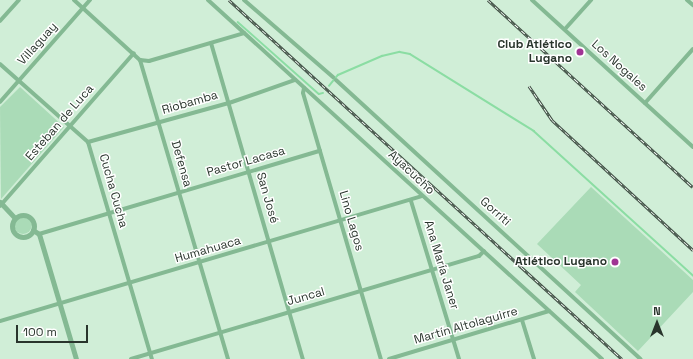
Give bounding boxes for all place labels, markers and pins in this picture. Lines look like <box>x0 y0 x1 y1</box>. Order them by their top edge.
place label: Club Atlético Lugano <box>497 38 572 66</box>
marker: Club Atlético Lugano <box>575 47 585 57</box>
place label: Atlético Lugano <box>515 255 607 269</box>
marker: Atlético Lugano <box>610 257 620 267</box>

